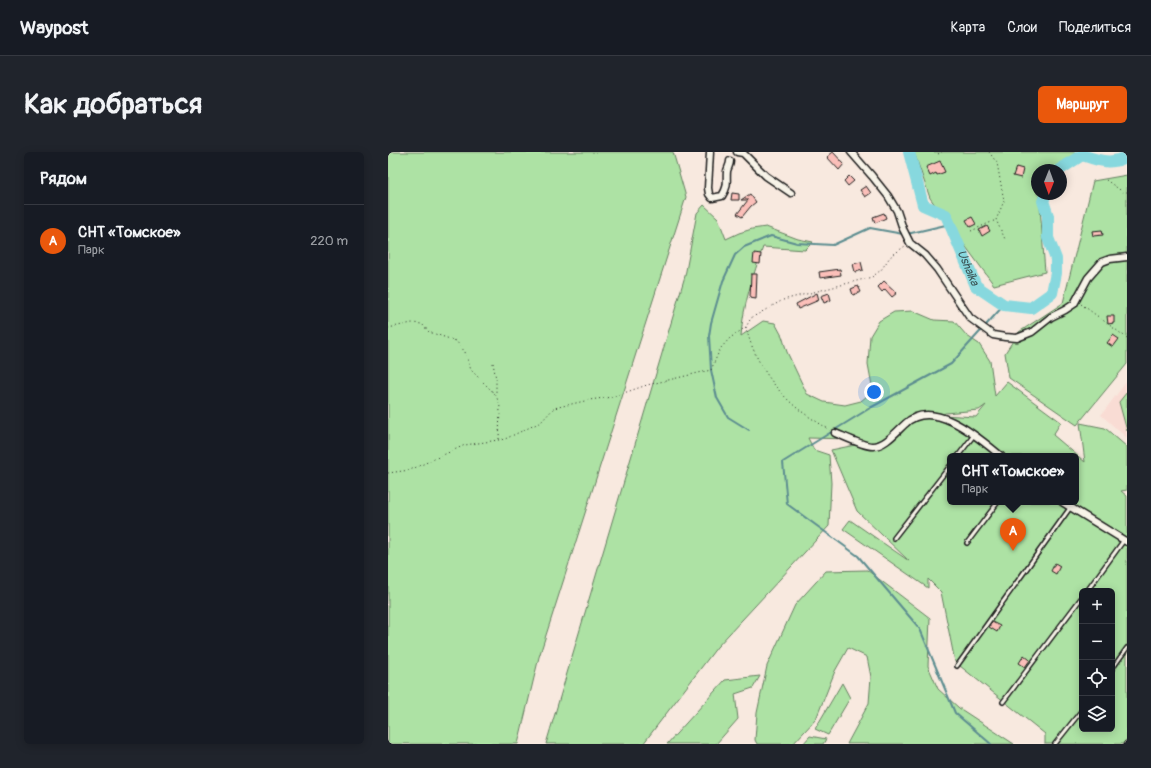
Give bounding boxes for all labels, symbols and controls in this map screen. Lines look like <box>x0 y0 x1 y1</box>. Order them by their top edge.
text: Waypost <box>20 16 89 40</box>
text: Карта <box>951 19 985 36</box>
text: Слои <box>1007 19 1037 36</box>
text: Поделиться <box>1059 19 1131 36</box>
button: Маршрут <box>1038 86 1127 123</box>
text: Как добраться <box>24 87 202 122</box>
north arrow <box>1031 164 1067 200</box>
text: Рядом <box>40 168 87 189</box>
text: СНТ «Томское» <box>78 223 180 242</box>
text: A <box>49 233 57 249</box>
text: 220 m <box>310 233 348 249</box>
text: Парк <box>78 242 105 258</box>
water label: Ushaika <box>954 247 983 289</box>
your location <box>864 382 884 402</box>
popup <box>947 453 1079 505</box>
text: СНТ «Томское» <box>962 462 1064 481</box>
text: Парк <box>962 481 988 497</box>
pin: A <box>1000 518 1026 551</box>
map controls <box>1079 588 1115 732</box>
button: + <box>1079 588 1115 624</box>
button: − <box>1079 624 1115 660</box>
button: locate <box>1079 660 1115 696</box>
button: layers <box>1079 696 1115 732</box>

